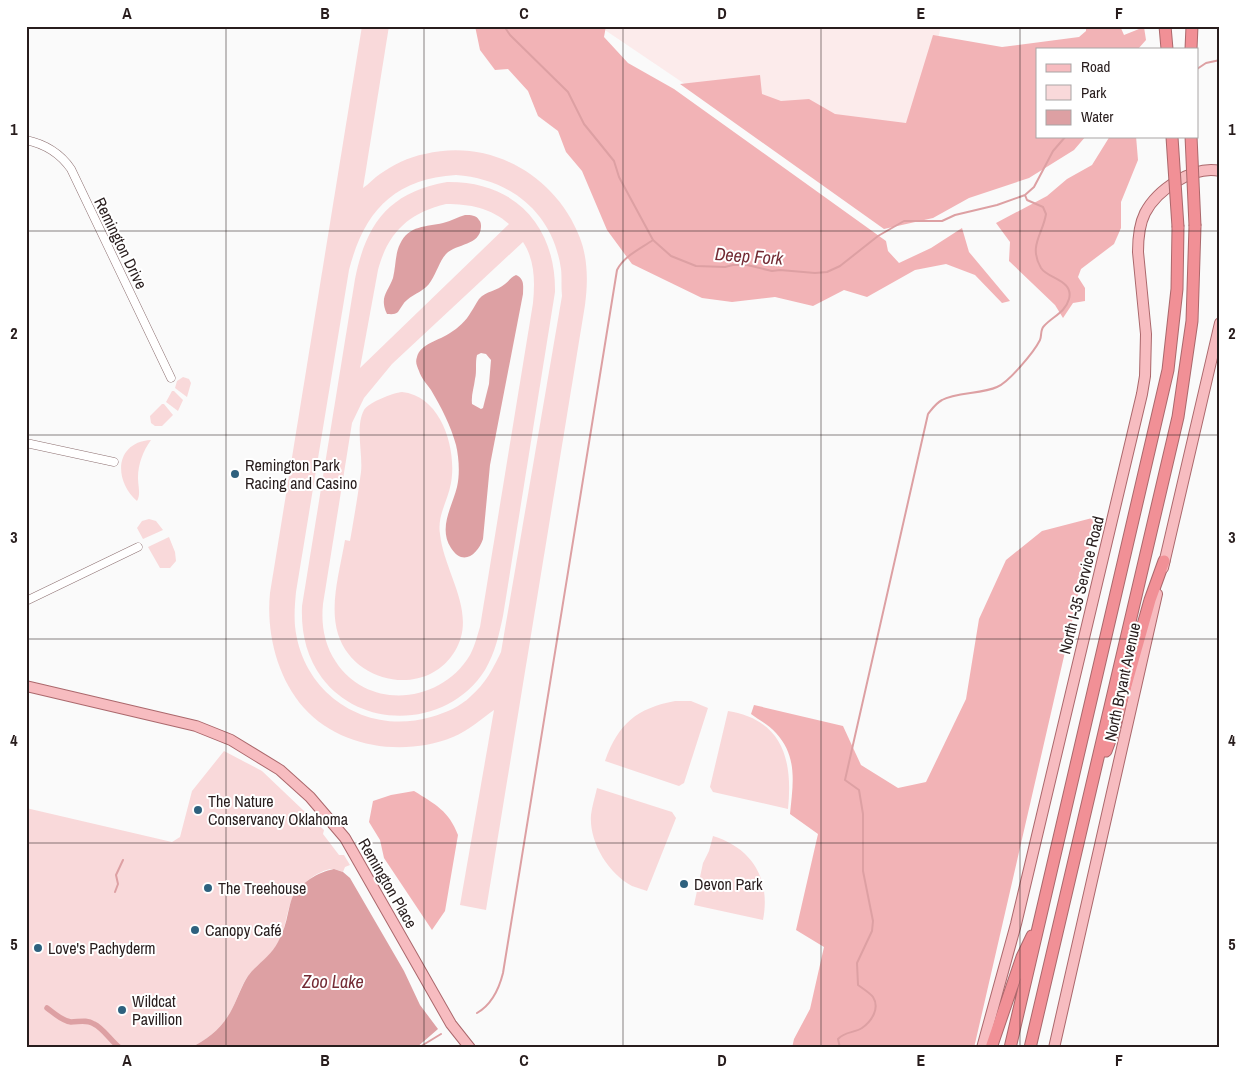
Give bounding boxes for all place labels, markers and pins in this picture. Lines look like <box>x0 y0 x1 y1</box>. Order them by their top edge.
place label: Remington Park Racing and Casino <box>245 454 357 494</box>
marker: Remington Park Racing and Casino <box>229 468 241 480</box>
place label: The Nature Conservancy Oklahoma <box>208 790 349 830</box>
marker: The Nature Conservancy Oklahoma <box>192 804 204 816</box>
place label: Devon Park <box>694 873 763 895</box>
place label: The Treehouse <box>218 877 306 899</box>
marker: Devon Park <box>678 878 690 890</box>
marker: The Treehouse <box>202 882 214 894</box>
place label: Canopy Café <box>205 919 282 941</box>
marker: Canopy Café <box>189 924 201 936</box>
place label: Love's Pachyderm <box>48 937 156 959</box>
marker: Love's Pachyderm <box>32 942 44 954</box>
place label: Wildcat Pavillion <box>132 990 182 1030</box>
marker: Wildcat Pavillion <box>116 1004 128 1016</box>

